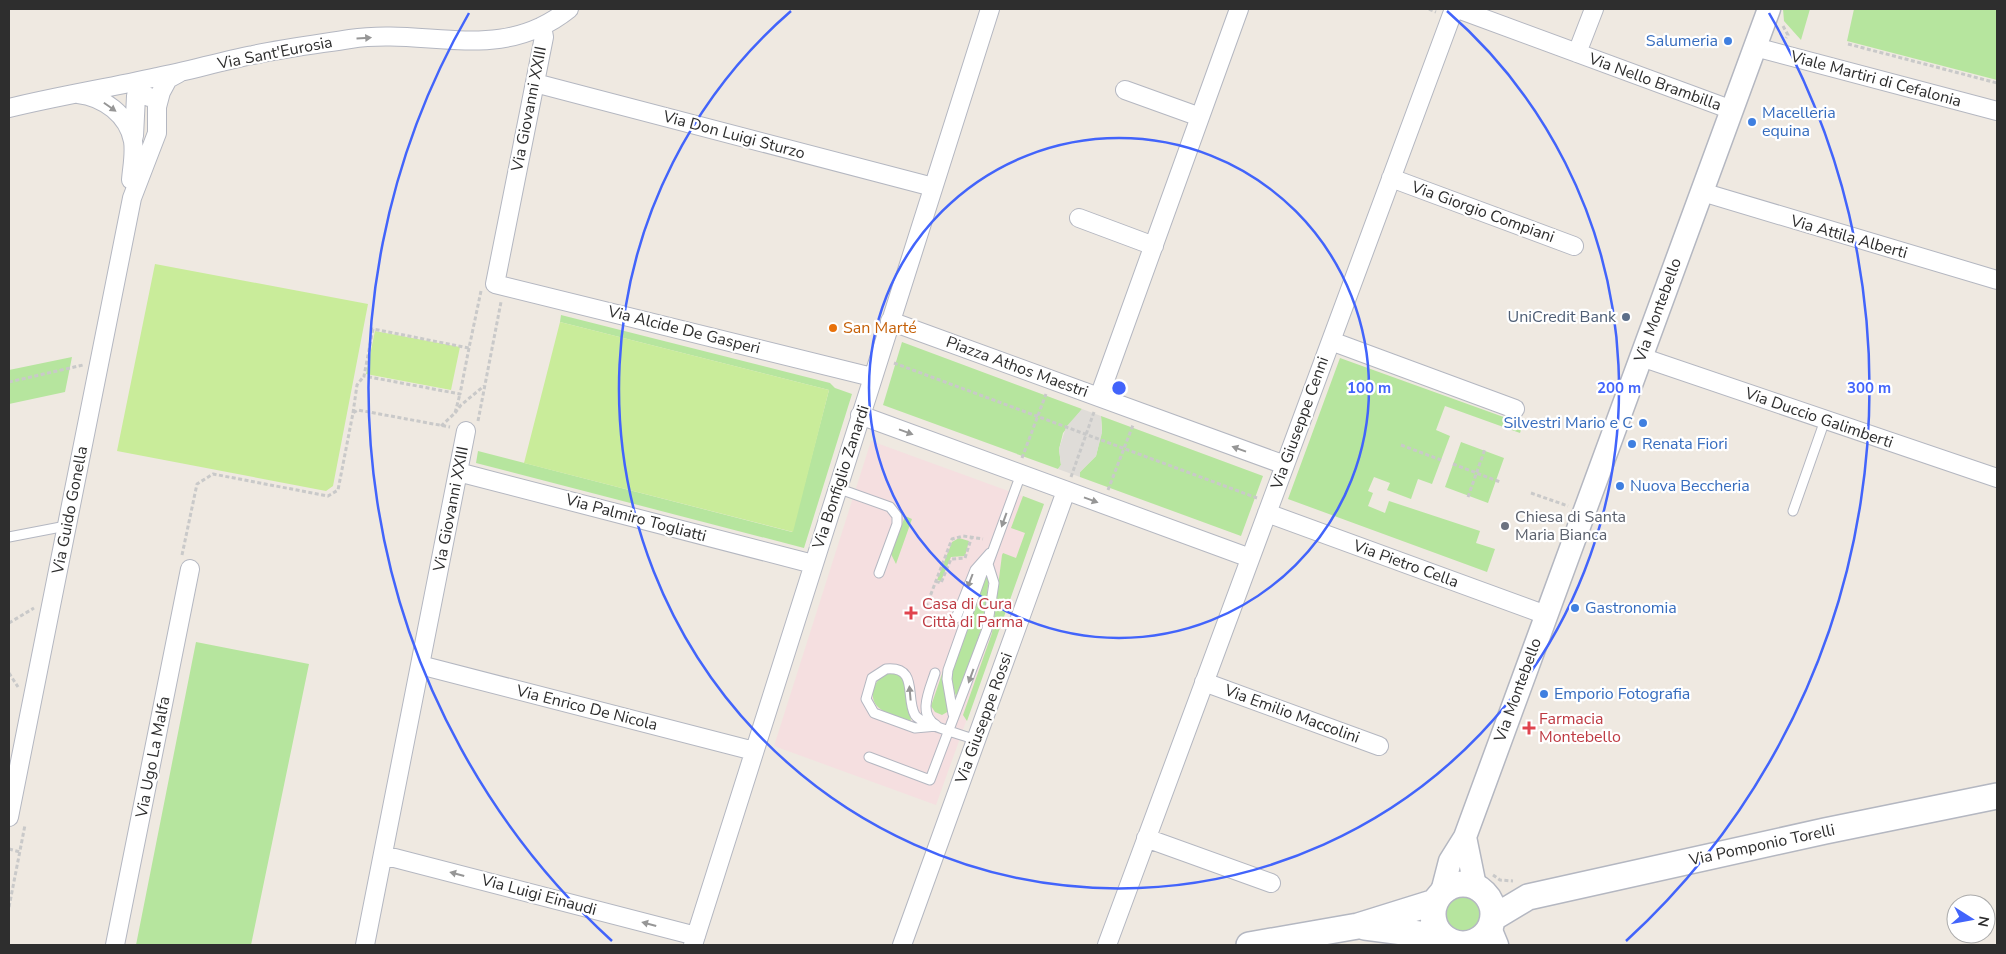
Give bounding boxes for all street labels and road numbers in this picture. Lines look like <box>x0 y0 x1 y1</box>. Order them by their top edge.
street label: Via Sant'Eurosia <box>215 31 334 75</box>
street label: Via Giovanni XXIII <box>506 45 552 174</box>
street label: Viale Martiri di Cefalonia <box>1787 45 1964 112</box>
street label: Via Nello Brambilla <box>1585 47 1724 116</box>
street label: Via Don Luigi Sturzo <box>660 105 807 165</box>
street label: Via Giorgio Compiani <box>1408 176 1557 248</box>
street label: Via Attila Alberti <box>1787 210 1910 264</box>
street label: Via Montebello <box>1629 255 1687 366</box>
street label: Via Alcide De Gasperi <box>605 300 762 360</box>
street label: Piazza Athos Maestri <box>943 331 1091 403</box>
street label: Via Giuseppe Cenni <box>1265 354 1334 493</box>
street label: Via Duccio Galimberti <box>1741 382 1896 454</box>
street label: Via Bonfiglio Zanardi <box>807 402 875 553</box>
street label: Via Guido Gonella <box>47 444 93 577</box>
street label: Via Giovanni XXIII <box>428 445 474 574</box>
street label: Via Palmiro Togliatti <box>562 488 709 547</box>
street label: Via Pietro Cella <box>1349 534 1462 593</box>
street label: Via Montebello <box>1489 635 1547 746</box>
street label: Via Giuseppe Rossi <box>950 650 1018 787</box>
street label: Via Emilio Maccolini <box>1220 679 1363 749</box>
street label: Via Enrico De Nicola <box>513 680 660 736</box>
street label: Via Ugo La Malfa <box>130 694 176 821</box>
street label: Via Pomponio Torelli <box>1686 819 1837 871</box>
street label: Via Luigi Einaudi <box>478 869 599 921</box>

